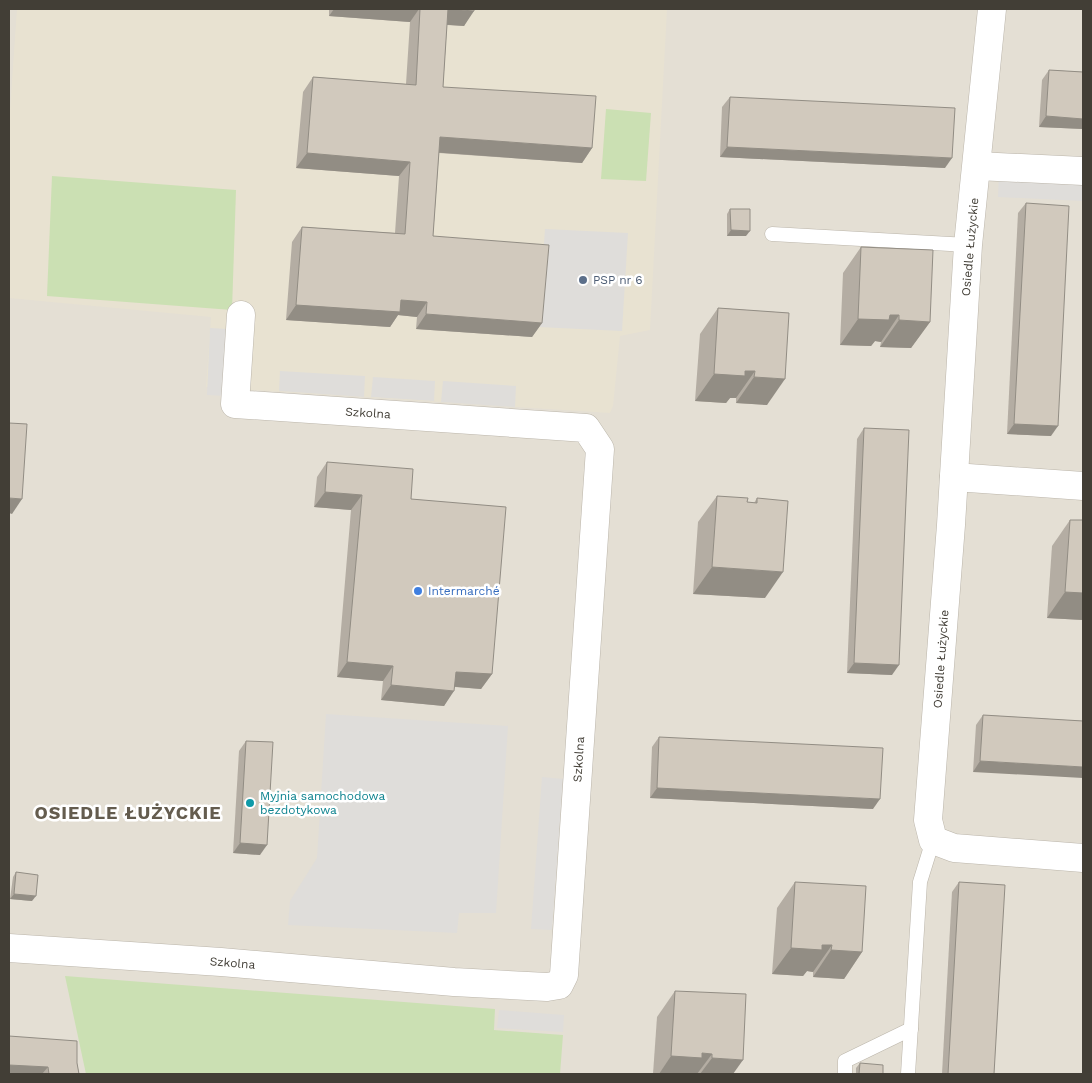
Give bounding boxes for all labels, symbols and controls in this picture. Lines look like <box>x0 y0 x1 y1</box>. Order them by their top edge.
street label: Osiedle Łużyckie <box>959 197 981 297</box>
place label: PSP nr 6 <box>593 273 643 287</box>
marker: PSP nr 6 <box>577 274 589 286</box>
street label: Szkolna <box>345 404 391 422</box>
place label: Intermarché <box>428 584 500 598</box>
marker: Intermarché <box>412 585 424 597</box>
street label: Osiedle Łużyckie <box>931 609 951 709</box>
street label: Szkolna <box>570 736 587 783</box>
place label: Myjnia samochodowa bezdotykowa <box>260 789 385 817</box>
marker: Myjnia samochodowa bezdotykowa <box>244 797 256 809</box>
district label: OSIEDLE ŁUŻYCKIE <box>34 802 222 823</box>
street label: Szkolna <box>209 954 256 972</box>

